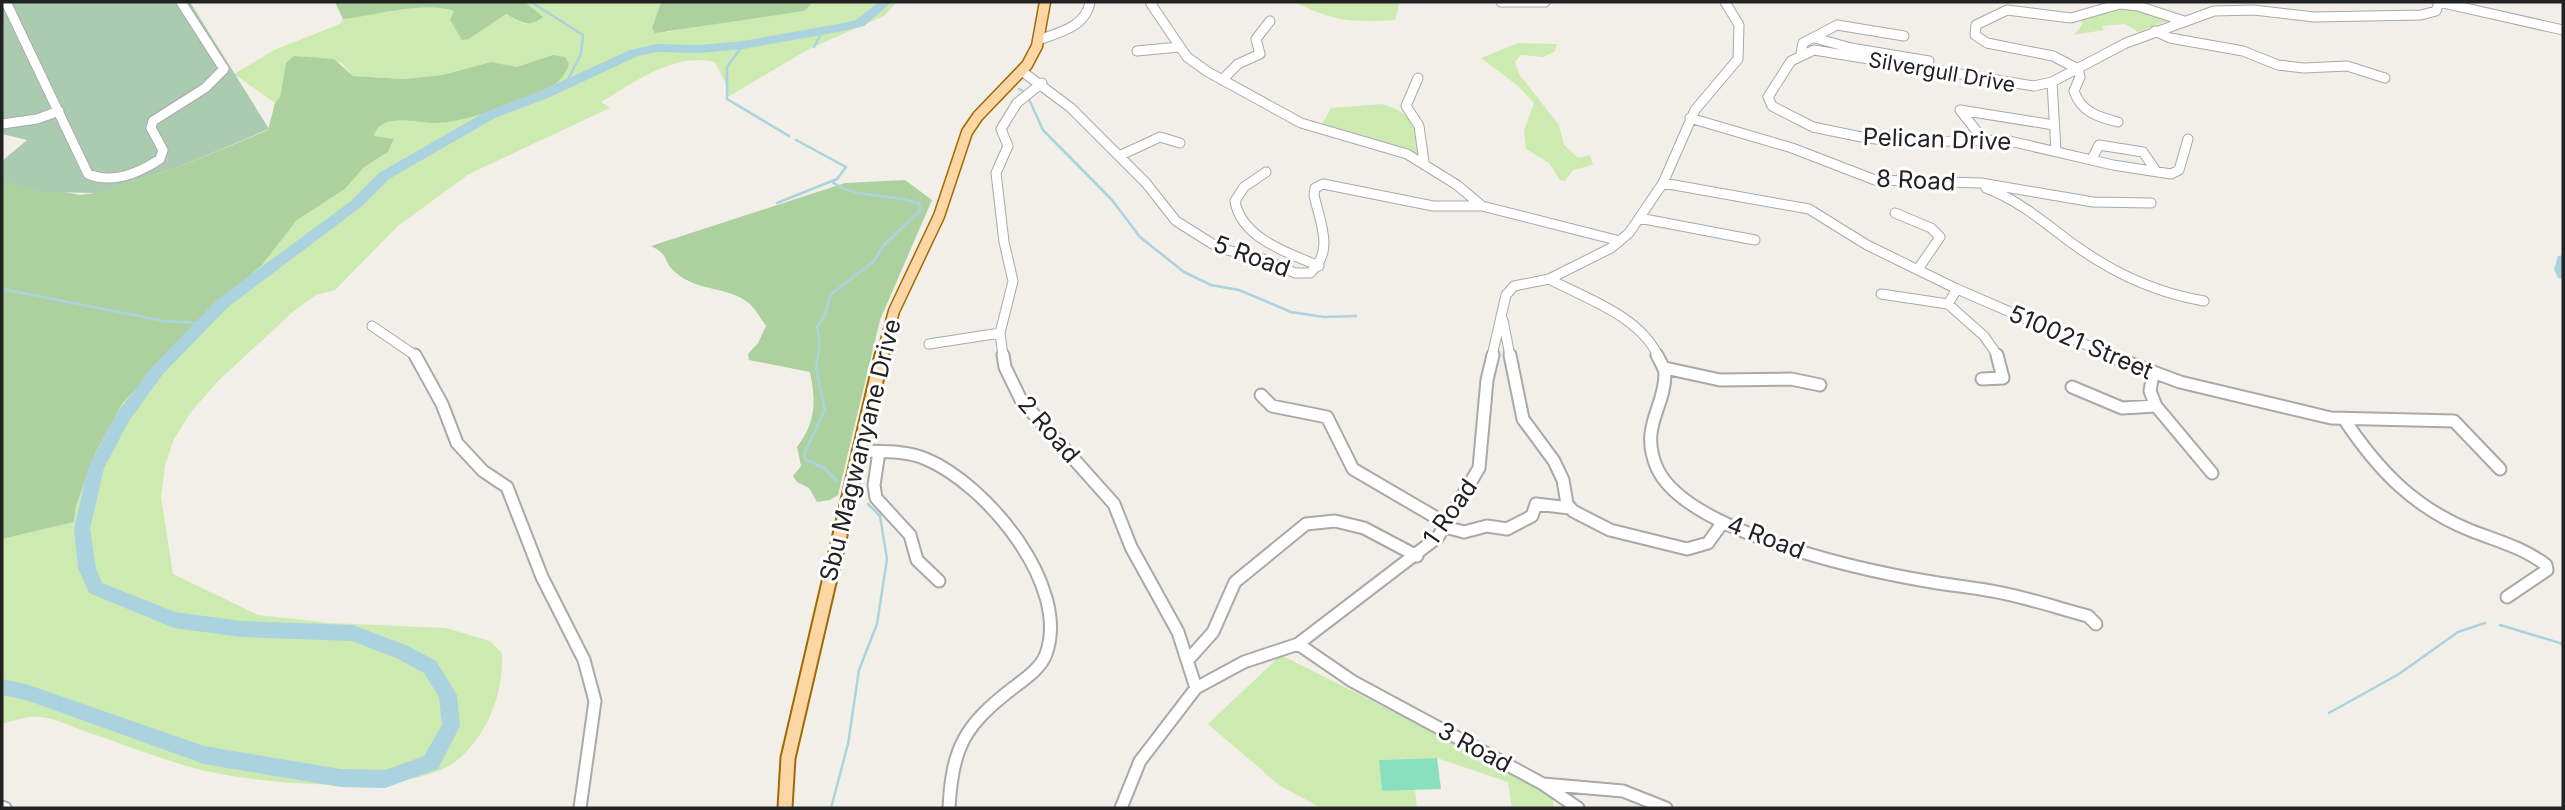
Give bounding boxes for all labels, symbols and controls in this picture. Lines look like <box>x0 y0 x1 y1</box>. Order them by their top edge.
street label: Silvergull Drive <box>1867 47 2017 97</box>
street label: Pelican Drive <box>1862 122 2012 156</box>
street label: 8 Road <box>1876 163 1956 197</box>
street label: 5 Road <box>1210 229 1294 283</box>
street label: 510021 Street <box>2005 299 2157 385</box>
street label: Sbu Magwanyane Drive <box>813 316 907 584</box>
street label: 2 Road <box>1012 390 1086 468</box>
street label: 1 Road <box>1417 473 1483 551</box>
street label: 4 Road <box>1723 509 1809 565</box>
street label: 3 Road <box>1433 716 1517 778</box>

